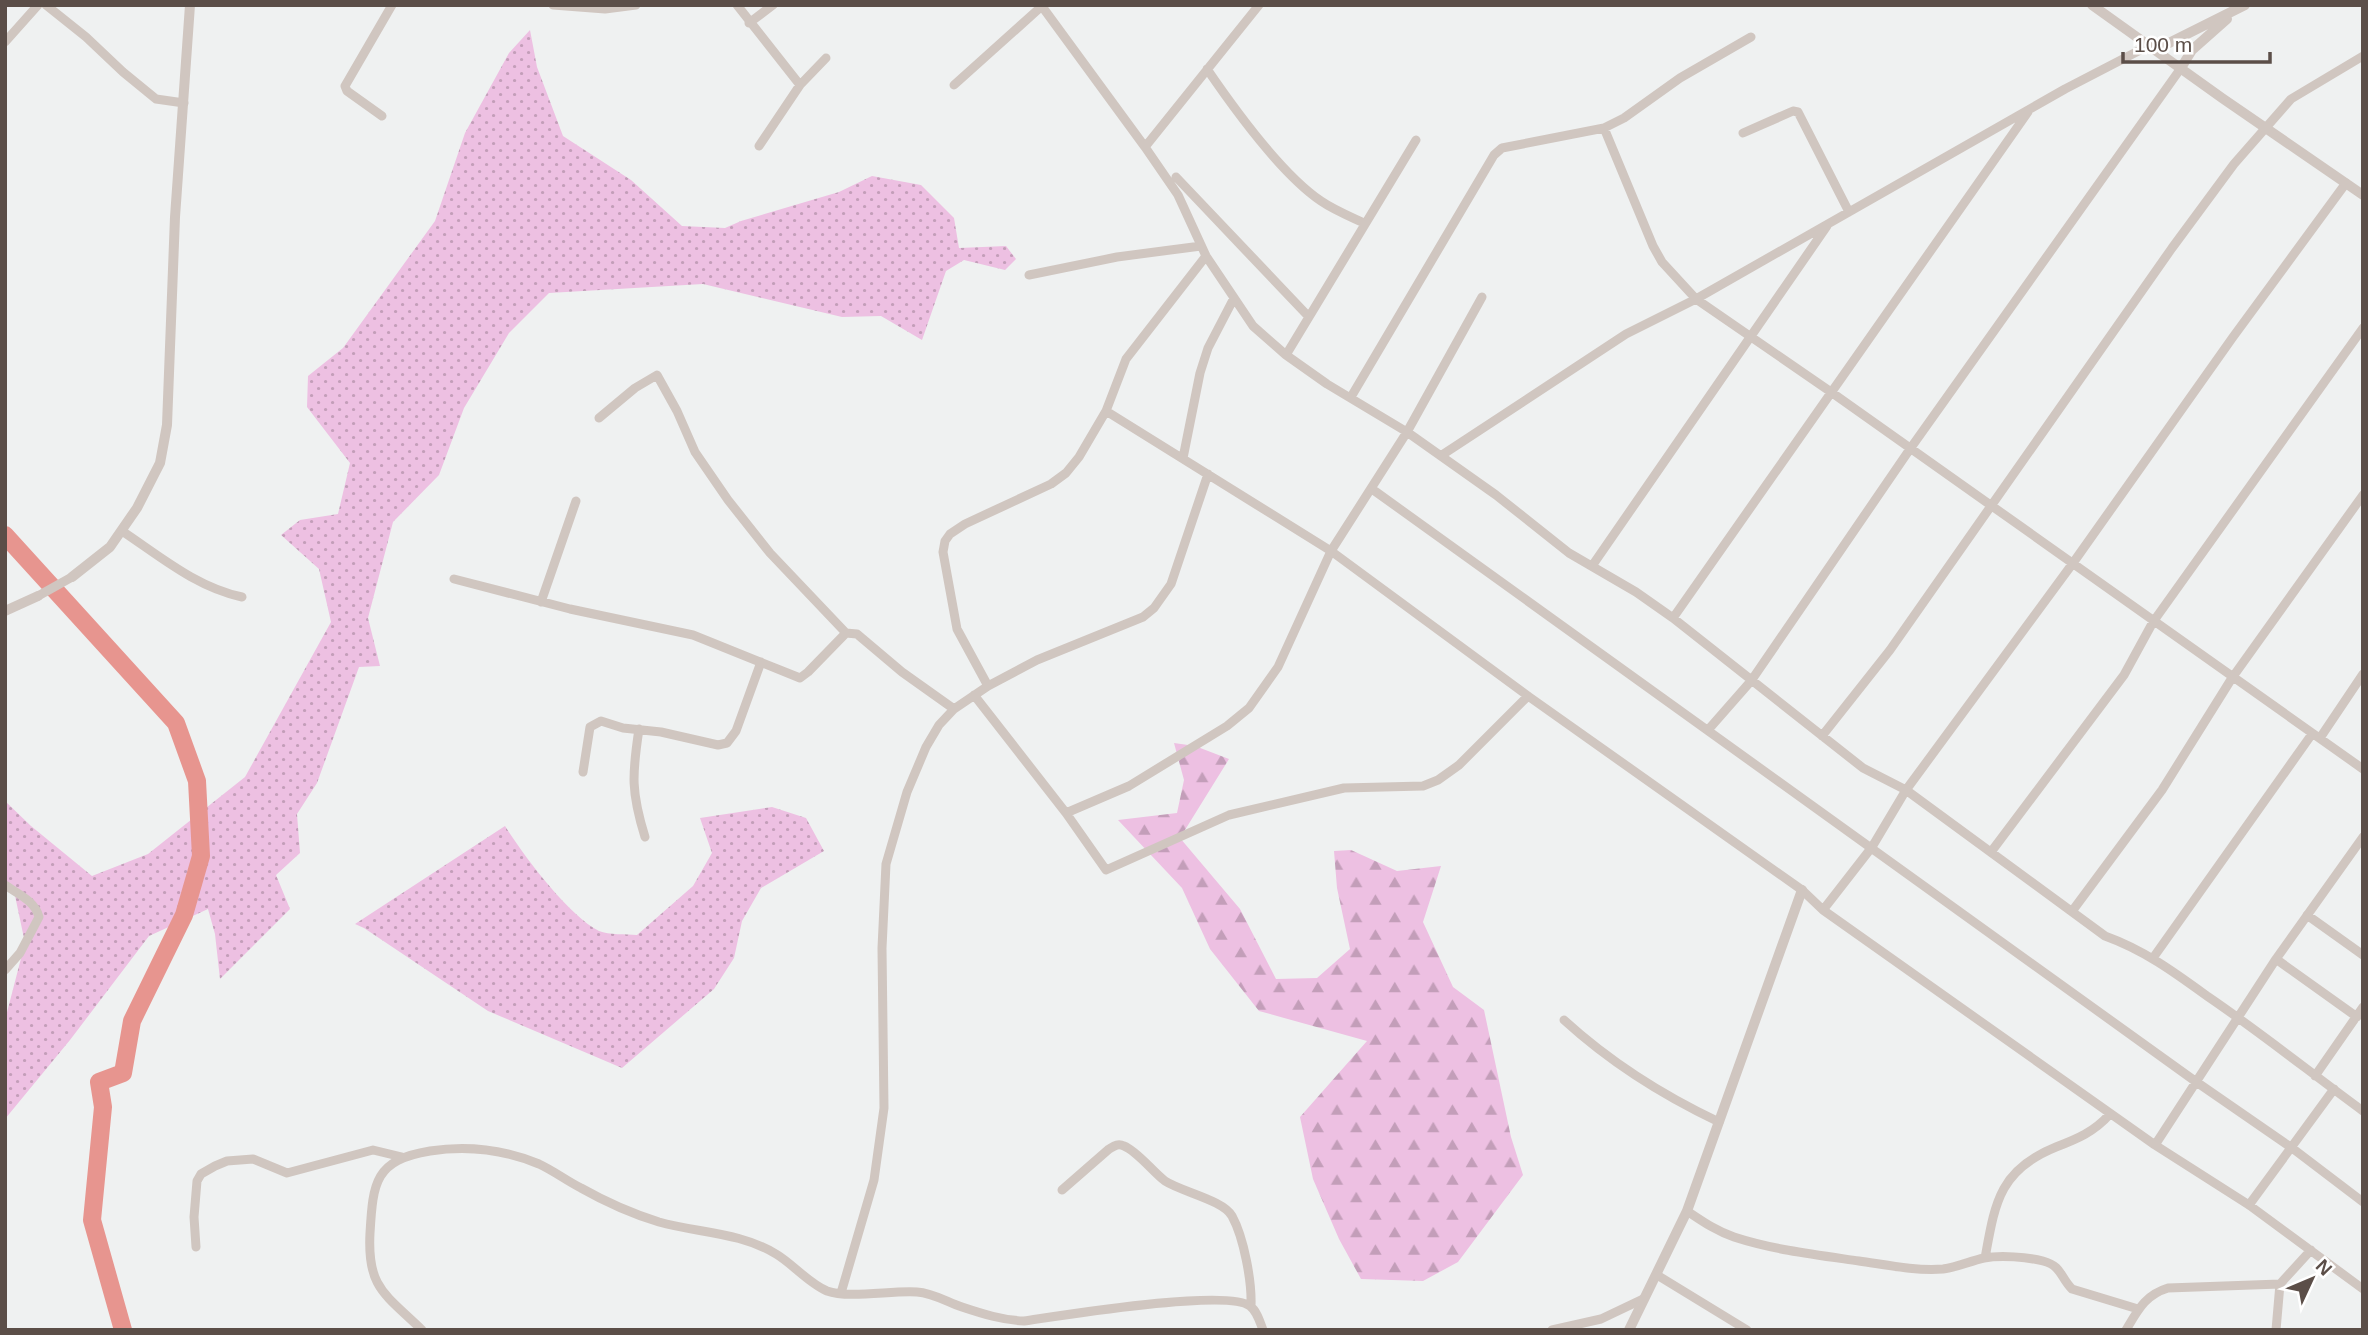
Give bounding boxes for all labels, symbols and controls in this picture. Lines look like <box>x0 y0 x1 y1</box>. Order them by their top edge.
scale bar <box>2123 21 2270 65</box>
text: 100 m <box>2134 33 2192 56</box>
north arrow <box>2277 1244 2347 1314</box>
text: N <box>2312 1255 2336 1280</box>

